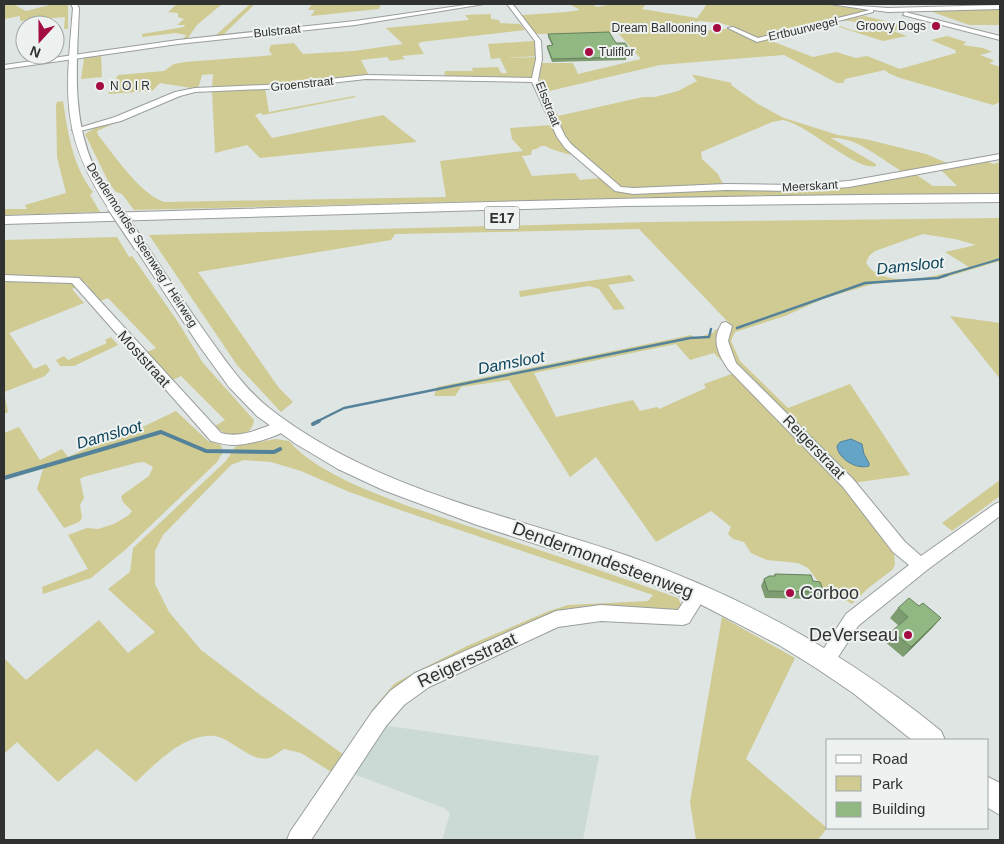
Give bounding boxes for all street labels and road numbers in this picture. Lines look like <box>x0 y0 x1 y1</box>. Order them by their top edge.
street label: Ertbuurwegel <box>767 14 839 44</box>
street label: Bulstraat <box>253 21 302 40</box>
street label: Groenstraat <box>270 74 335 94</box>
street label: Elsstraat <box>533 80 563 129</box>
street label: Dendermondse Steenweg / Heirweg <box>84 160 200 330</box>
street label: Meerskant <box>782 178 839 194</box>
road number: E17 <box>484 207 520 230</box>
street label: Moststraat <box>115 327 175 391</box>
street label: Reigerstraat <box>780 411 849 483</box>
street label: Dendermondesteenweg <box>510 518 696 602</box>
street label: Reigersstraat <box>414 628 520 692</box>

